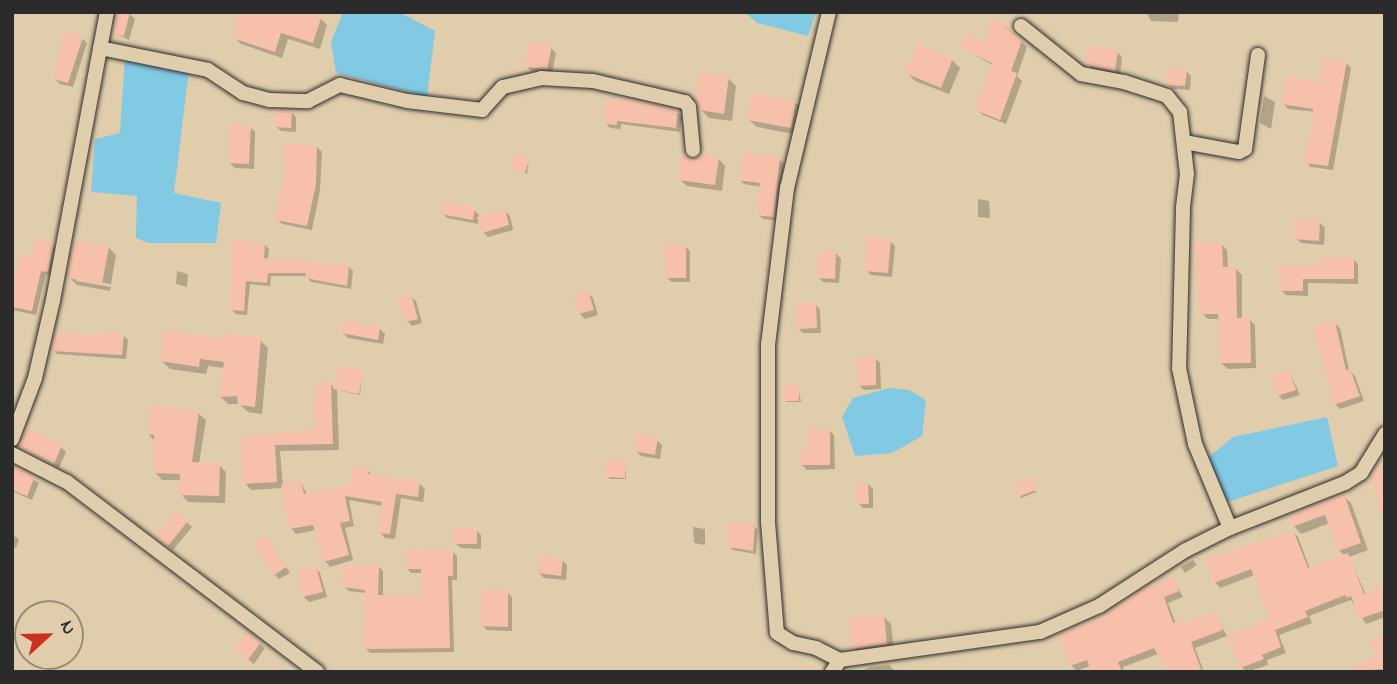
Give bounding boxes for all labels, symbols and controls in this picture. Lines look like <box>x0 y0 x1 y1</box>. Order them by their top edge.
north arrow <box>14 600 84 670</box>
text: N <box>52 617 82 639</box>

